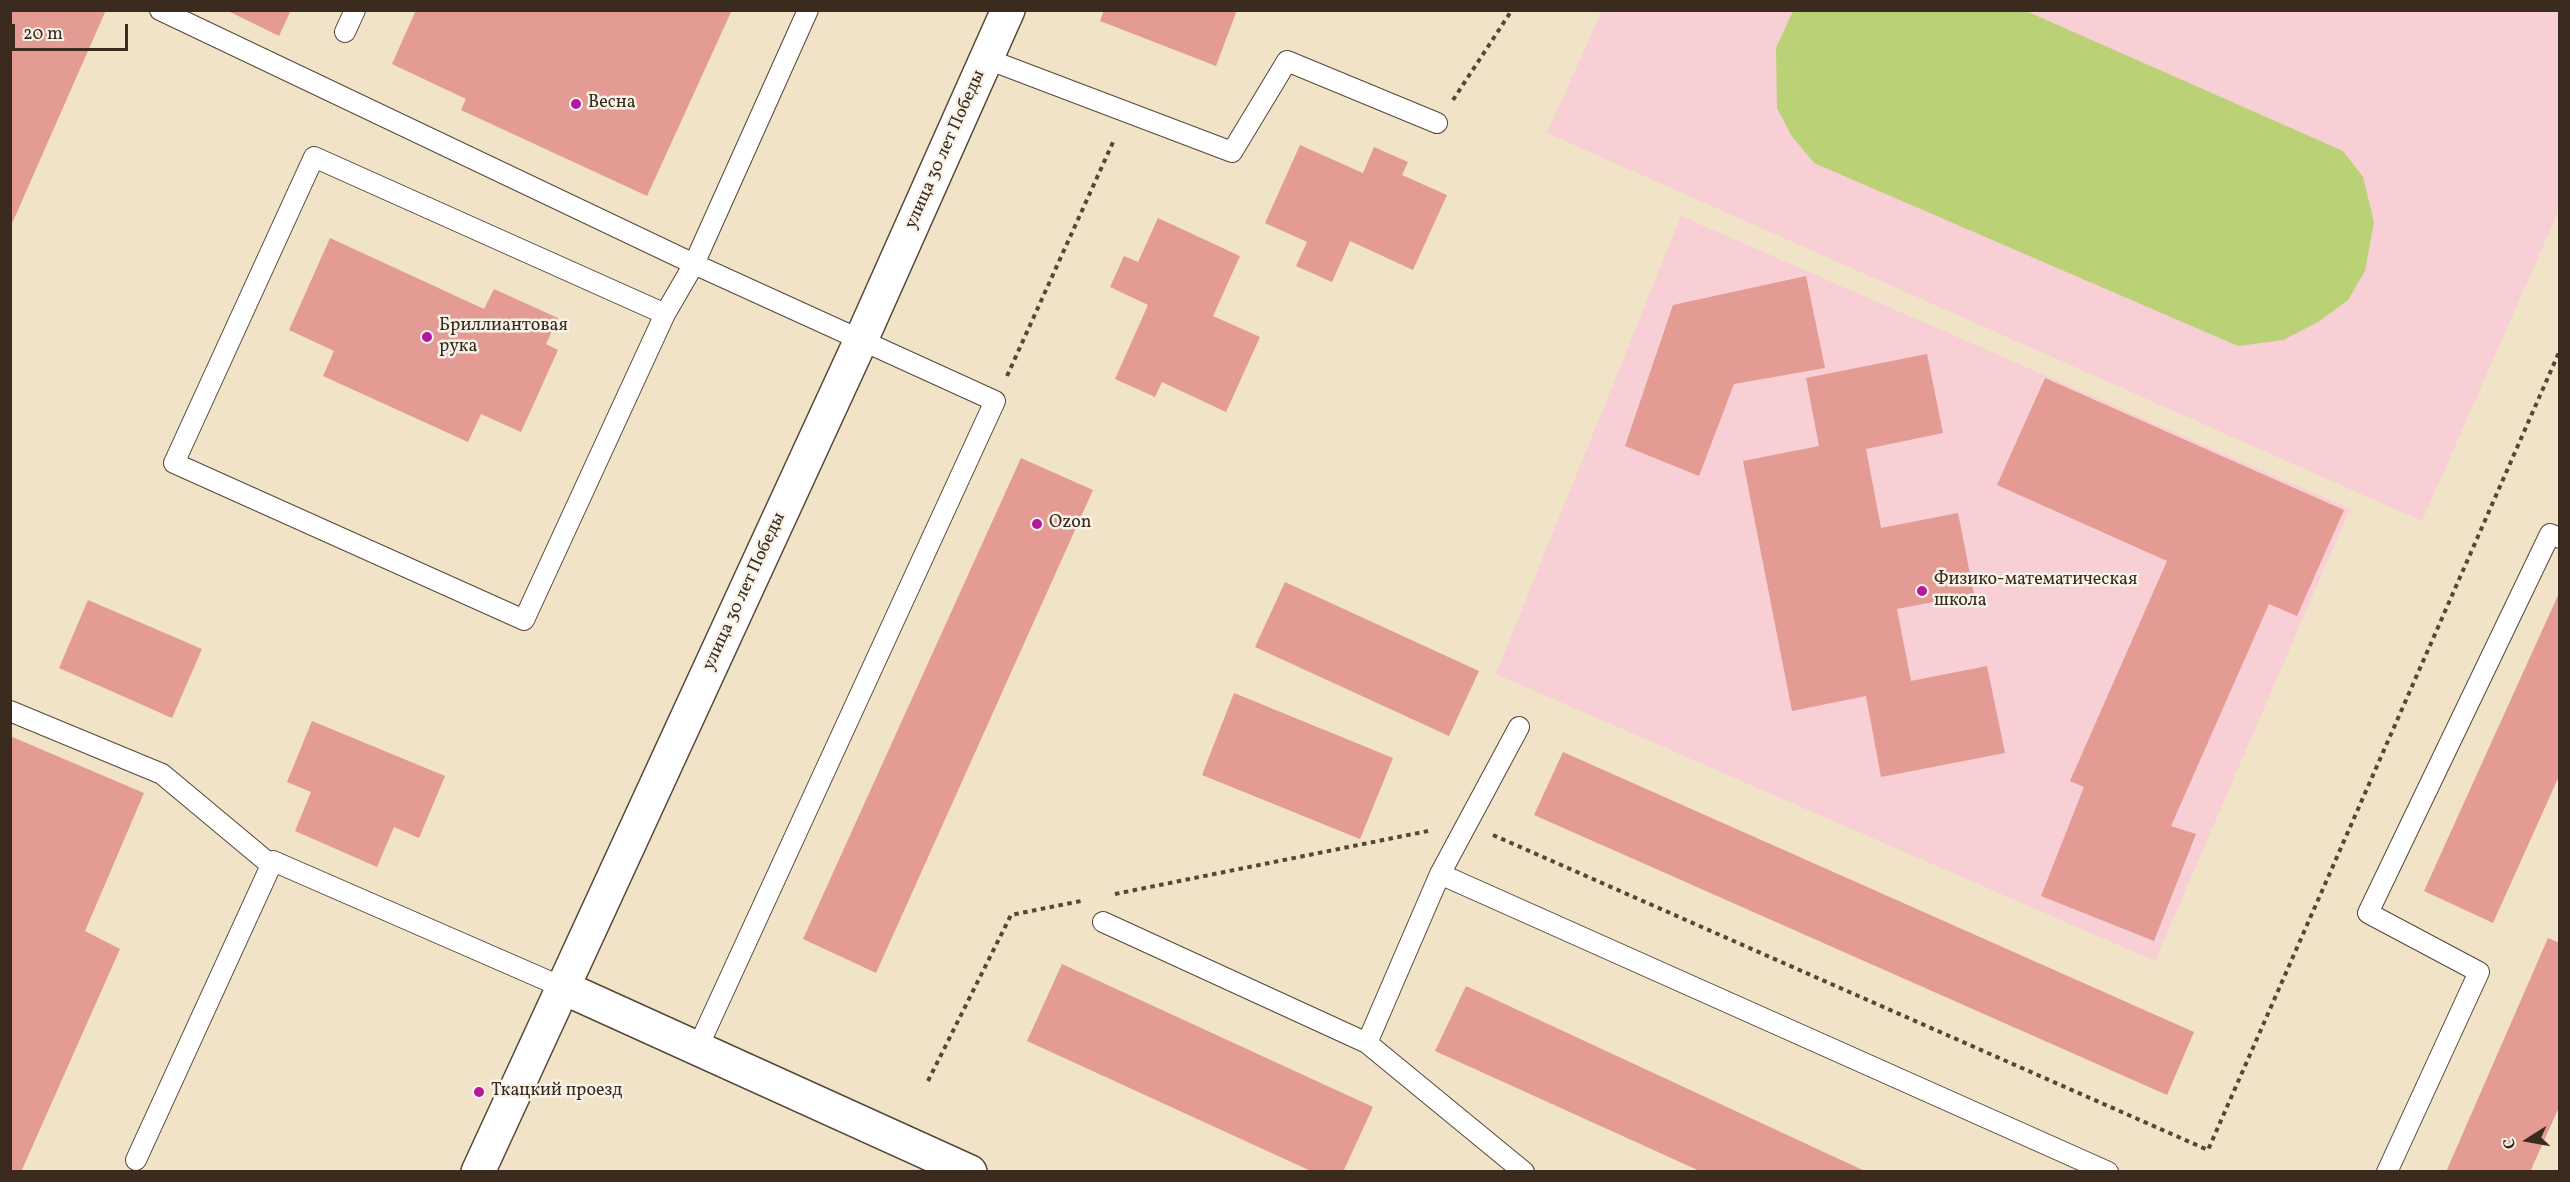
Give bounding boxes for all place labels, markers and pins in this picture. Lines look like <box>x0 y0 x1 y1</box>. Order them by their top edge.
place label: Весна <box>588 93 636 115</box>
marker: Весна <box>569 97 583 111</box>
place label: Бриллиантовая рука <box>439 316 568 358</box>
marker: Бриллиантовая рука <box>420 330 434 344</box>
place label: Ozon <box>1049 513 1091 535</box>
marker: Ozon <box>1030 517 1044 531</box>
place label: Физико-математическая школа <box>1934 570 2137 612</box>
marker: Физико-математическая школа <box>1915 584 1929 598</box>
place label: Ткацкий проезд <box>491 1081 623 1103</box>
marker: Ткацкий проезд <box>472 1085 486 1099</box>

